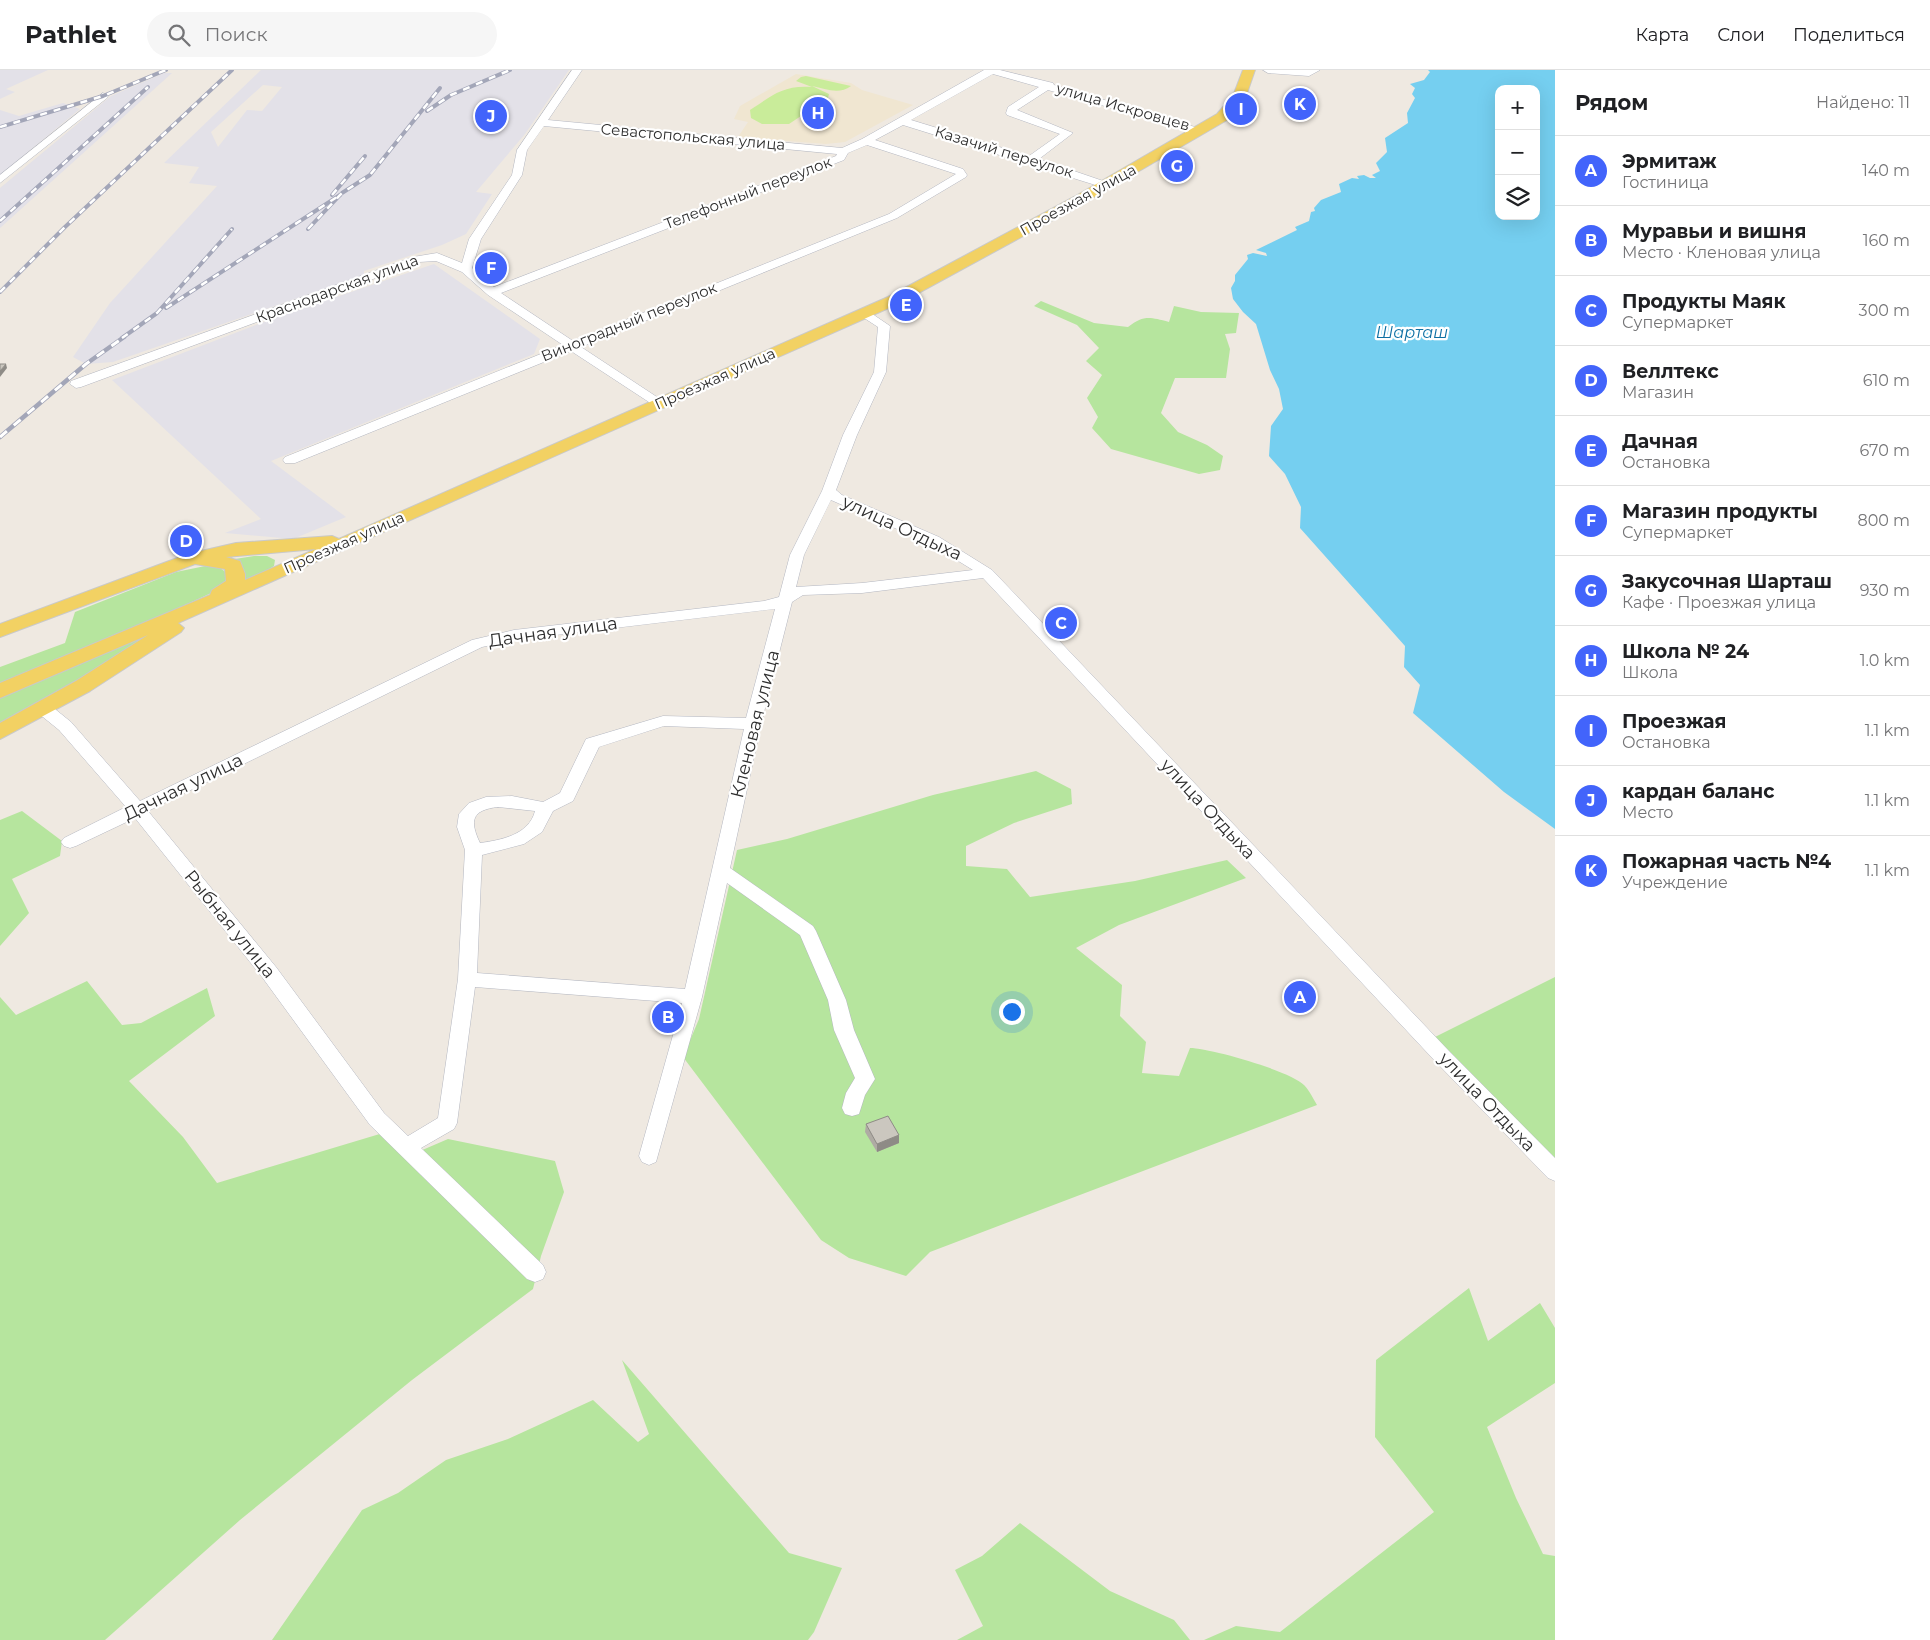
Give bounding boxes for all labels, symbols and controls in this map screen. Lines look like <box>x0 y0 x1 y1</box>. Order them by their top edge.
search box <box>147 12 497 57</box>
text: Pathlet <box>25 20 117 49</box>
icon: search <box>165 21 193 49</box>
text: Поиск <box>205 23 267 46</box>
text: Карта <box>1635 24 1689 46</box>
text: Слои <box>1717 24 1765 46</box>
text: Поделиться <box>1793 24 1905 46</box>
street label: улица Искровцев <box>1053 78 1192 135</box>
pin: K <box>1284 85 1316 123</box>
map controls <box>1495 85 1540 220</box>
button: + <box>1495 85 1540 130</box>
pin: I <box>1225 90 1257 128</box>
text: Рядом <box>1575 90 1648 115</box>
text: Найдено: 11 <box>1816 93 1910 112</box>
pin: H <box>802 94 834 132</box>
pin: J <box>475 97 507 135</box>
street label: Севастопольская улица <box>600 119 786 154</box>
street label: Казачий переулок <box>933 121 1076 182</box>
button: − <box>1495 130 1540 175</box>
pin: G <box>1161 147 1193 185</box>
text: Эрмитаж <box>1622 150 1717 173</box>
street label: Телефонный переулок <box>661 152 835 233</box>
street label: Проезжая улица <box>1016 160 1139 239</box>
text: A <box>1585 161 1597 180</box>
text: 140 m <box>1862 161 1910 180</box>
text: Гостиница <box>1622 173 1709 192</box>
button: layers <box>1495 175 1540 220</box>
text: Муравьи и вишня <box>1622 220 1806 243</box>
text: B <box>1585 231 1597 250</box>
text: 160 m <box>1863 231 1910 250</box>
text: Место · Кленовая улица <box>1622 243 1821 262</box>
pin: F <box>475 249 507 287</box>
street label: Краснодарская улица <box>253 250 421 327</box>
street label: Виноградный переулок <box>538 277 720 366</box>
pin: E <box>890 286 922 324</box>
text: Продукты Маяк <box>1622 290 1786 313</box>
text: C <box>1585 301 1597 320</box>
text: 300 m <box>1859 301 1910 320</box>
text: Супермаркет <box>1622 313 1733 332</box>
water label: Шарташ <box>1376 323 1448 342</box>
street label: Проезжая улица <box>651 343 778 414</box>
text: Веллтекс <box>1622 360 1719 383</box>
text: D <box>1584 371 1598 390</box>
text: 610 m <box>1863 371 1910 390</box>
text: Магазин <box>1622 383 1694 402</box>
text: Дачная <box>1622 430 1698 453</box>
text: E <box>1586 441 1596 460</box>
text: 670 m <box>1860 441 1910 460</box>
text: Остановка <box>1622 453 1711 472</box>
street label: улица Отдыха <box>838 490 965 565</box>
text: Магазин продукты <box>1622 500 1818 523</box>
street label: Проезжая улица <box>280 507 407 578</box>
text: F <box>1586 511 1596 530</box>
text: 800 m <box>1857 511 1910 530</box>
pin: D <box>170 522 202 560</box>
text: Супермаркет <box>1622 523 1733 542</box>
text: Закусочная Шарташ <box>1622 570 1832 593</box>
text: G <box>1585 581 1597 600</box>
text: 930 m <box>1860 581 1910 600</box>
text: Кафе · Проезжая улица <box>1622 593 1816 612</box>
pin: C <box>1045 604 1077 642</box>
street label: Дачная улица <box>487 612 619 652</box>
text: Школа № 24 <box>1622 640 1749 663</box>
street label: Кленовая улица <box>726 648 784 800</box>
text: H <box>1585 651 1597 670</box>
text: 1.0 km <box>1860 651 1910 670</box>
text: Школа <box>1622 663 1678 682</box>
text: Проезжая <box>1622 710 1727 733</box>
text: I <box>1588 721 1594 740</box>
text: 1.1 km <box>1865 721 1910 740</box>
text: Остановка <box>1622 733 1711 752</box>
street label: Дачная улица <box>120 749 246 825</box>
street label: улица Отдыха <box>1155 753 1260 864</box>
text: кардан баланс <box>1622 780 1775 803</box>
text: J <box>1587 791 1595 810</box>
text: 1.1 km <box>1865 791 1910 810</box>
text: Место <box>1622 803 1674 822</box>
text: Пожарная часть №4 <box>1622 850 1831 873</box>
text: K <box>1585 861 1597 880</box>
text: 1.1 km <box>1865 861 1910 880</box>
street label: Рыбная улица <box>180 865 280 983</box>
text: Учреждение <box>1622 873 1728 892</box>
pin: A <box>1284 978 1316 1016</box>
pin: B <box>652 998 684 1036</box>
your location <box>999 999 1025 1025</box>
street label: улица Отдыха <box>1433 1047 1540 1156</box>

